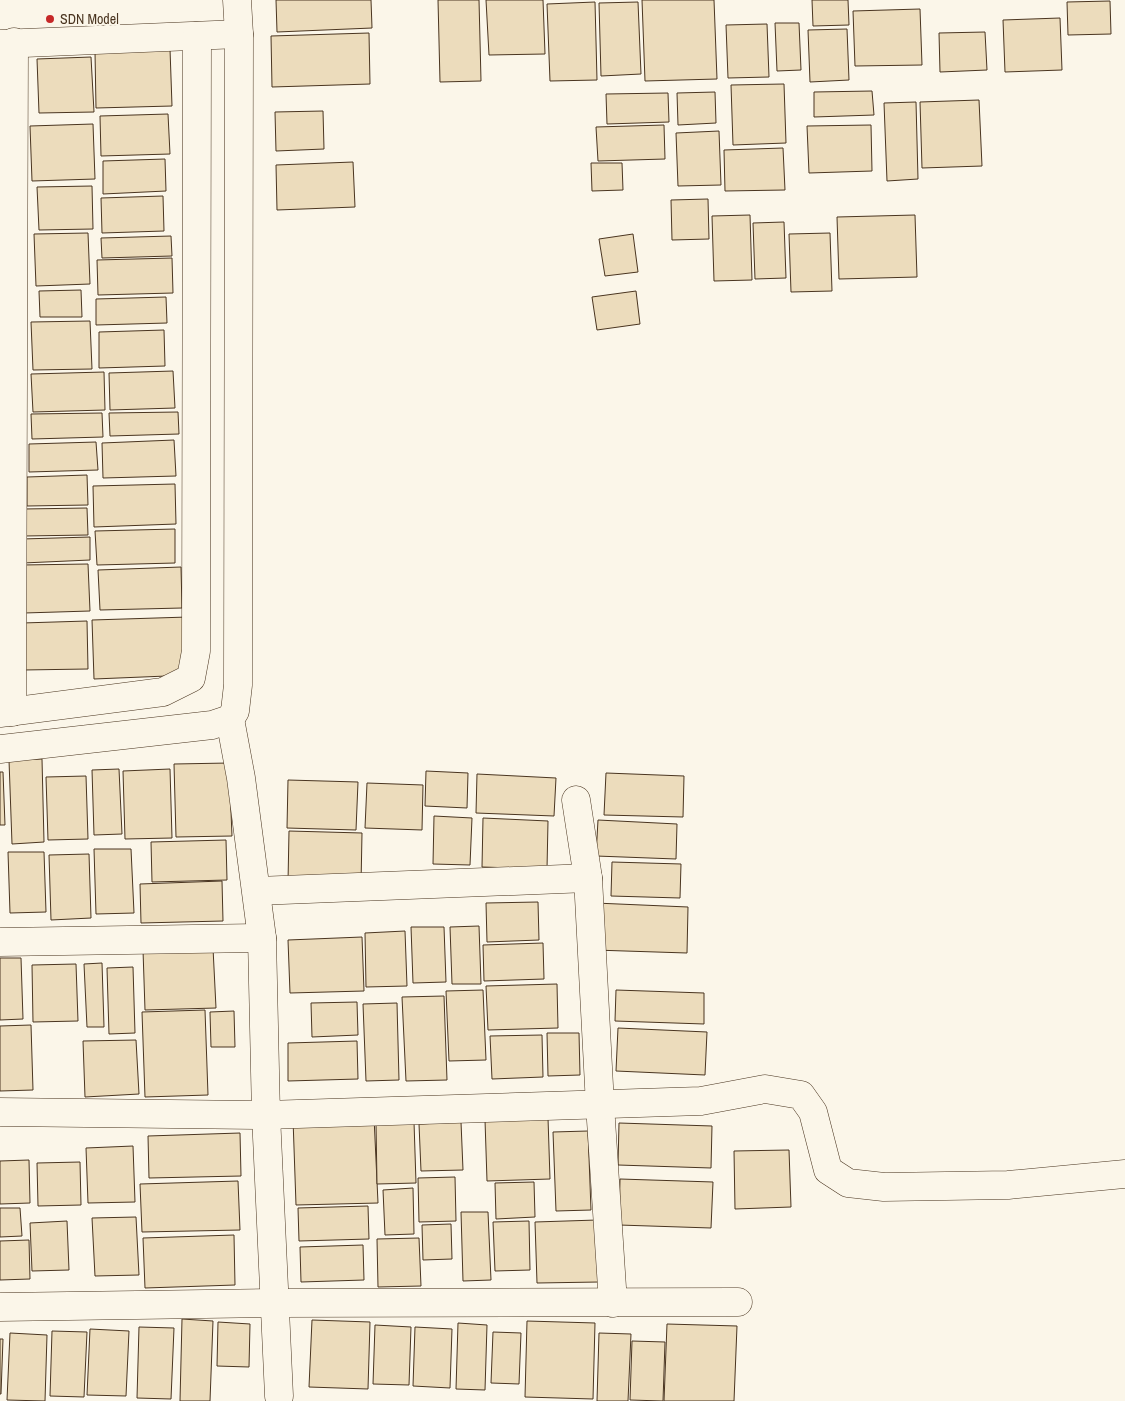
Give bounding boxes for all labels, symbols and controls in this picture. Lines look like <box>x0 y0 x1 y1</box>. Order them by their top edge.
place label: SDN Model <box>60 10 119 28</box>
marker: SDN Model <box>44 13 56 25</box>

